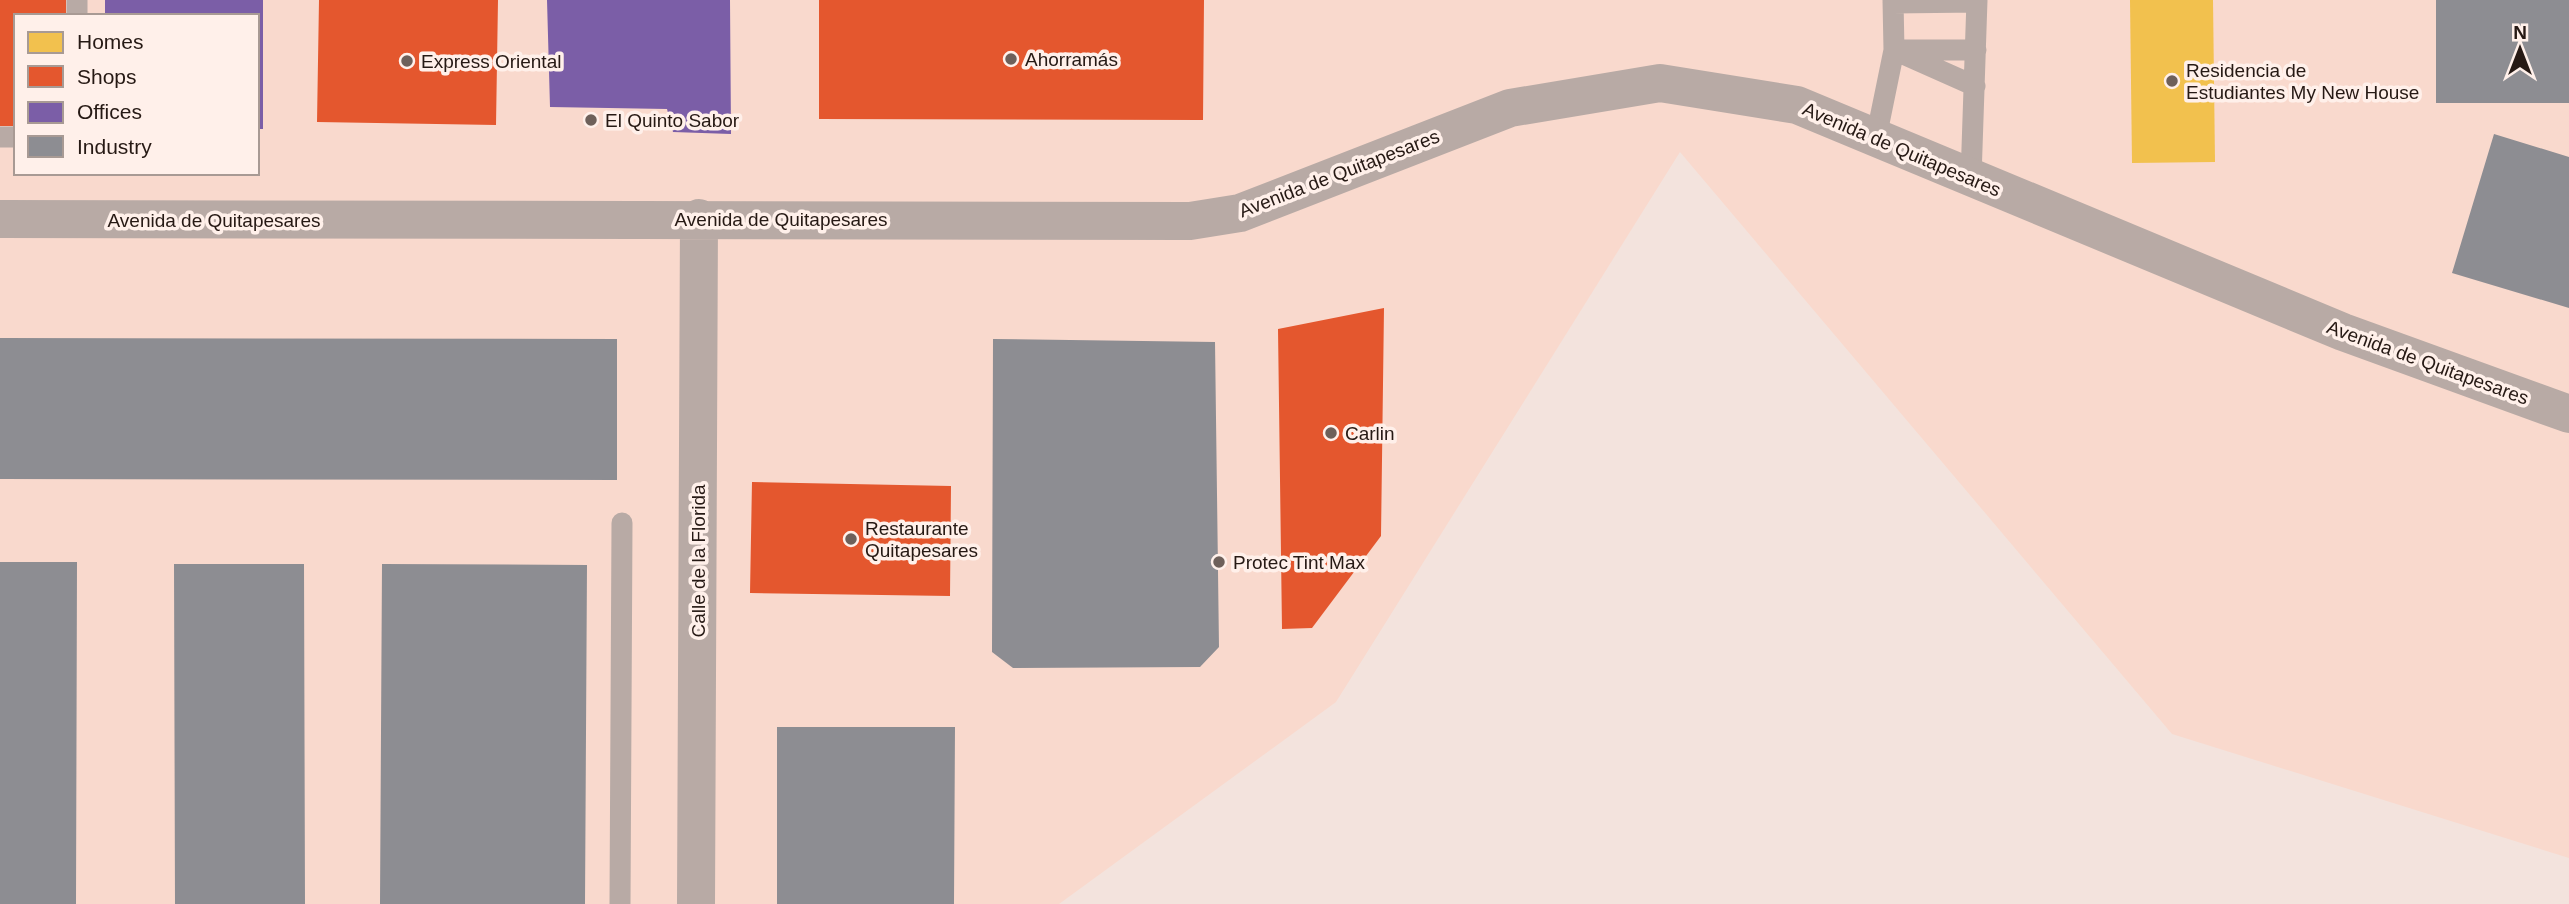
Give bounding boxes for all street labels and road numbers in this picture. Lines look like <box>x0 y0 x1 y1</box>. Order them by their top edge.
street label: Avenida de Quitapesares <box>1800 98 2004 201</box>
street label: Avenida de Quitapesares <box>1236 125 1442 221</box>
street label: Avenida de Quitapesares <box>674 209 888 230</box>
street label: Avenida de Quitapesares <box>107 210 321 231</box>
street label: Avenida de Quitapesares <box>2324 316 2532 409</box>
street label: Calle de la Florida <box>688 484 709 638</box>

